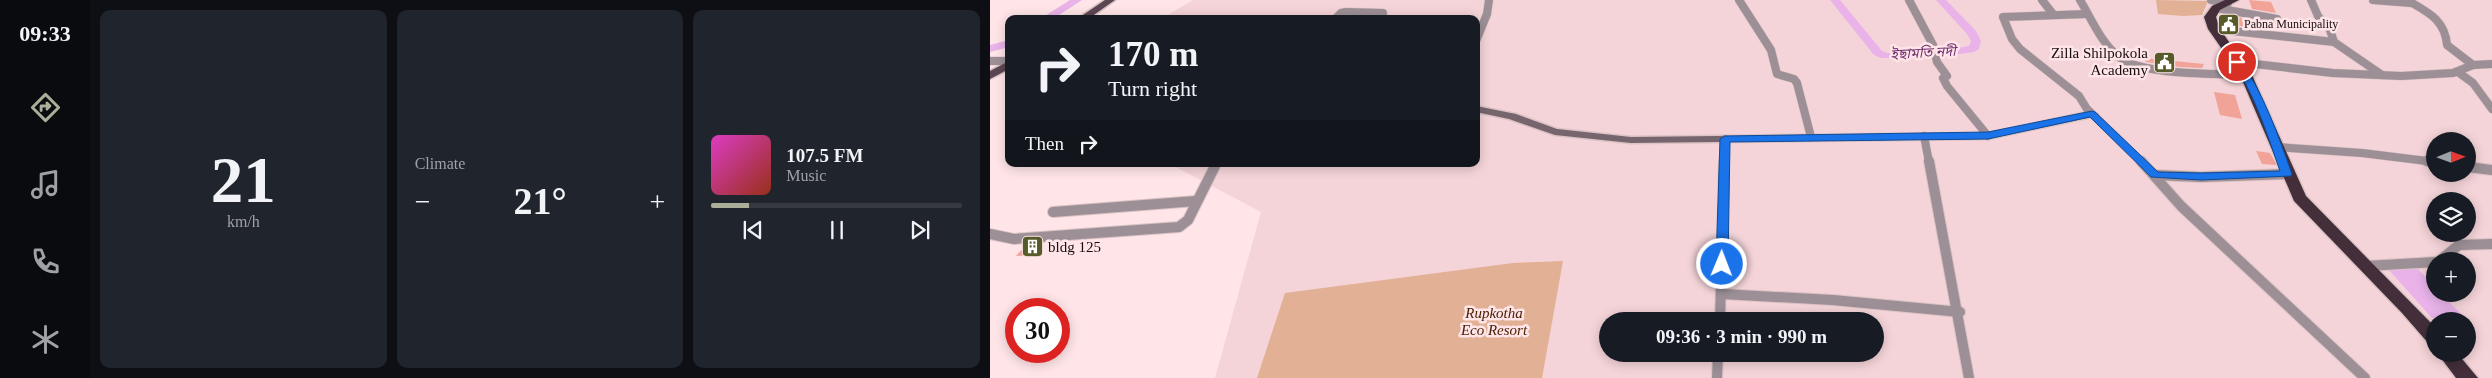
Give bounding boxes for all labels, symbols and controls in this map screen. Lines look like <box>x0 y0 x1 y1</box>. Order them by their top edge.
public building icon: Pabna Municipality <box>2216 12 2240 36</box>
place label: Pabna Municipality <box>2244 17 2338 31</box>
text: 09:33 <box>19 21 71 46</box>
icon: right <box>1025 35 1090 100</box>
text: 170 m <box>1108 35 1198 74</box>
pin <box>2216 41 2258 83</box>
water label: ইছামতি নদী <box>1890 43 1959 62</box>
place label: Zilla Shilpokola Academy <box>2051 45 2148 78</box>
icon: arrive <box>2223 48 2251 76</box>
public building icon: Zilla Shilpokola Academy <box>2152 50 2176 74</box>
text: Turn right <box>1108 76 1197 101</box>
icon: directions <box>28 90 63 125</box>
icon: right <box>1074 130 1102 158</box>
north arrow <box>2426 132 2476 182</box>
map controls <box>2426 132 2476 362</box>
text: Then <box>1025 133 1064 154</box>
text: 21 <box>211 144 276 216</box>
text: 107.5 FM <box>786 145 863 166</box>
text: Climate <box>415 155 465 172</box>
icon: music <box>28 167 63 202</box>
text: Music <box>786 167 826 184</box>
text: 21° <box>513 180 567 222</box>
text: − <box>415 186 430 217</box>
text: + <box>650 186 665 217</box>
button: layers <box>2426 192 2476 242</box>
text: km/h <box>227 213 260 230</box>
icon: previous <box>739 216 767 244</box>
icon: pause <box>823 216 851 244</box>
icon: next <box>906 216 934 244</box>
building icon: bldg 125 <box>1020 235 1044 259</box>
position arrow <box>1695 237 1747 289</box>
place label: bldg 125 <box>1048 239 1101 255</box>
icon: phone <box>28 244 63 279</box>
button: + <box>2426 252 2476 302</box>
speed limit sign: 30 <box>1005 298 1070 363</box>
park label: Rupkotha Eco Resort <box>1460 305 1528 338</box>
button: − <box>2426 312 2476 362</box>
icon: climate <box>28 322 63 357</box>
text: 09:36 · 3 min · 990 m <box>1656 326 1827 347</box>

